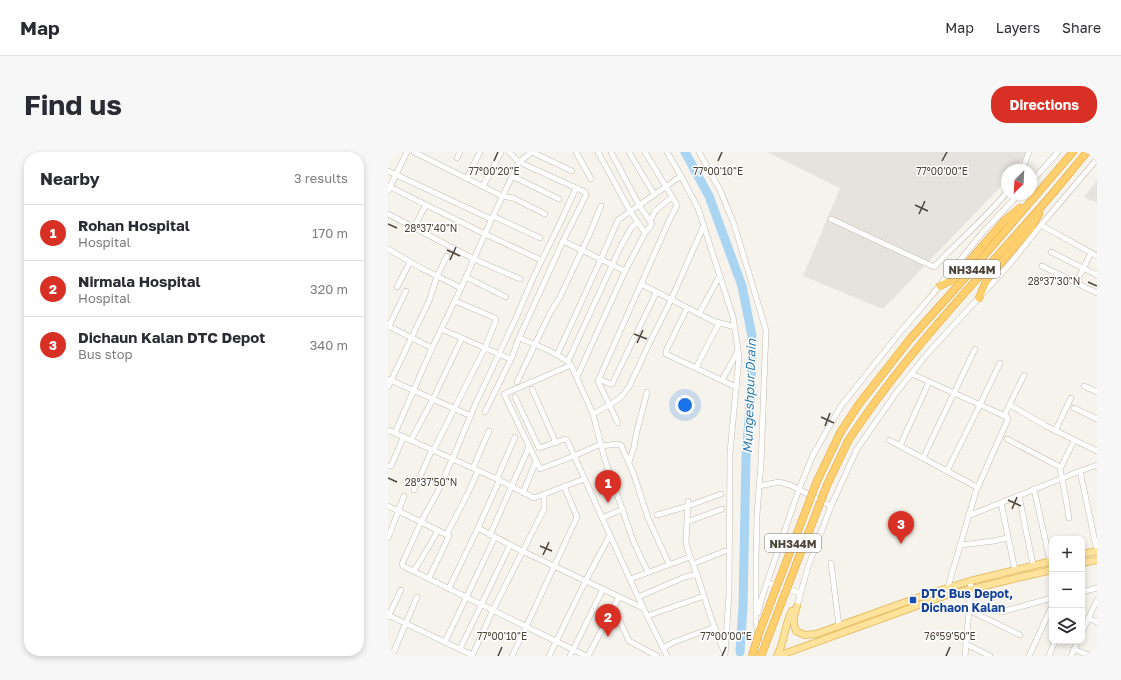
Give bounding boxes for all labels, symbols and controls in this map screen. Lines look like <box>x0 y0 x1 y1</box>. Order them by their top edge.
text: Map <box>20 16 60 39</box>
text: Map <box>945 19 974 36</box>
text: Layers <box>996 19 1040 36</box>
text: Share <box>1062 19 1101 36</box>
button: Directions <box>991 86 1097 123</box>
text: Find us <box>24 88 122 121</box>
north arrow <box>1001 164 1037 200</box>
text: 77°00'20"E <box>468 165 520 177</box>
text: 77°00'10"E <box>693 165 743 177</box>
text: 77°00'00"E <box>916 165 968 177</box>
text: Nearby <box>40 168 100 189</box>
text: 3 results <box>294 170 348 186</box>
text: Rohan Hospital <box>78 216 190 234</box>
text: 28°37'40"N <box>405 222 457 234</box>
text: 1 <box>50 225 56 241</box>
text: 170 m <box>312 225 348 241</box>
text: Hospital <box>78 234 131 250</box>
road number: NH344M <box>944 260 1000 278</box>
text: Nirmala Hospital <box>78 272 201 290</box>
text: 28°37'30"N <box>1028 275 1080 287</box>
text: 2 <box>49 281 57 297</box>
text: 320 m <box>310 281 348 297</box>
text: Hospital <box>78 290 131 306</box>
text: Dichaun Kalan DTC Depot <box>78 328 265 346</box>
text: 3 <box>49 337 57 353</box>
text: 340 m <box>310 337 348 353</box>
water label: Mungeshpur Drain <box>739 338 759 454</box>
text: Bus stop <box>78 346 133 362</box>
your location <box>675 395 695 415</box>
pin: 1 <box>595 470 621 503</box>
text: 28°37'50"N <box>405 476 457 488</box>
pin: 3 <box>888 511 914 544</box>
road number: NH344M <box>765 534 821 552</box>
map controls <box>1049 536 1085 644</box>
button: + <box>1049 536 1085 572</box>
button: − <box>1049 572 1085 608</box>
place label: DTC Bus Depot, Dichaon Kalan <box>921 586 1013 615</box>
marker: DTC Bus Depot, Dichaon Kalan <box>908 595 918 605</box>
pin: 2 <box>595 604 621 637</box>
button: layers <box>1049 608 1085 644</box>
text: 77°00'10"E <box>477 630 527 642</box>
text: 77°00'00"E <box>700 630 752 642</box>
text: 76°59'50"E <box>924 630 976 642</box>

